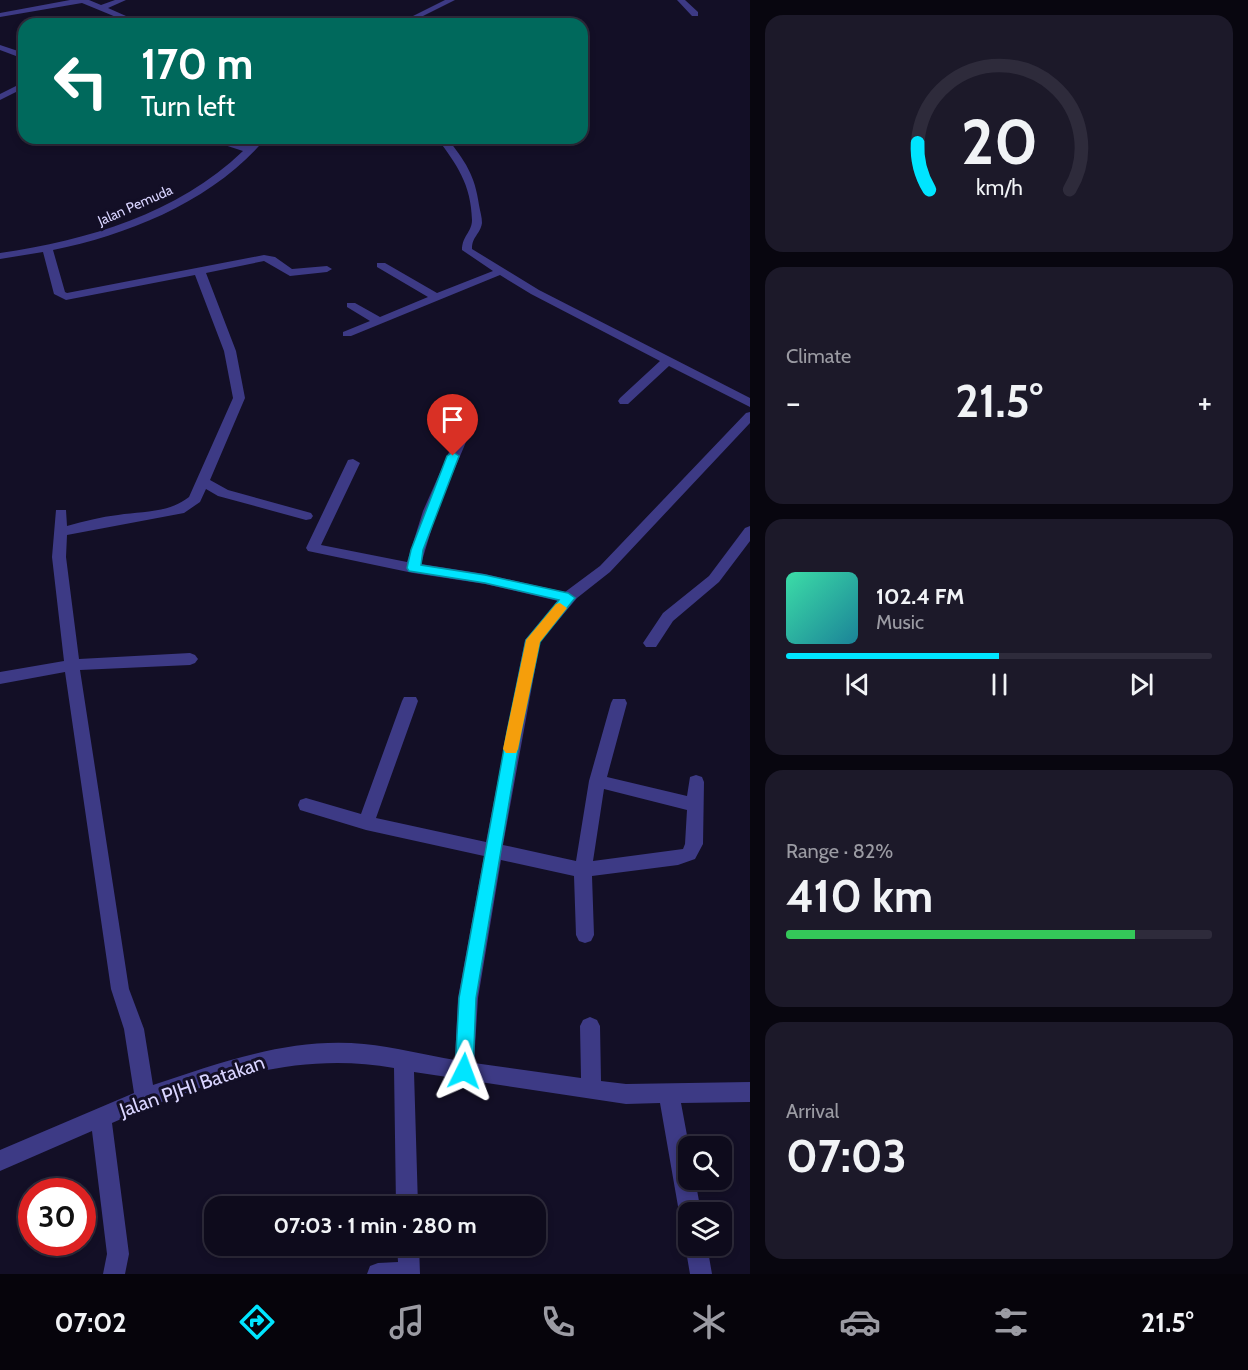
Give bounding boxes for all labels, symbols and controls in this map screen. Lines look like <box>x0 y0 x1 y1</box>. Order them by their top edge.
text: 170 m <box>141 38 253 90</box>
icon: left <box>42 42 120 120</box>
text: Turn left <box>141 90 235 123</box>
text: 20 <box>960 105 1038 181</box>
text: km/h <box>976 175 1022 201</box>
street label: Jalan Pemuda <box>94 180 176 230</box>
text: Climate <box>786 344 851 368</box>
text: 21.5° <box>955 374 1043 428</box>
text: − <box>786 382 801 422</box>
text: + <box>1197 382 1212 422</box>
pin <box>427 394 478 456</box>
icon: arrive <box>436 403 469 436</box>
text: 102.4 FM <box>876 583 964 610</box>
text: Music <box>876 610 924 634</box>
icon: previous <box>841 668 874 701</box>
icon: pause <box>983 668 1016 701</box>
icon: next <box>1125 668 1158 701</box>
text: Range · 82% <box>786 839 893 863</box>
text: 410 km <box>786 869 933 923</box>
position arrow <box>432 1039 496 1103</box>
street label: Jalan PJHI Batakan <box>115 1050 268 1122</box>
text: Arrival <box>786 1099 839 1123</box>
text: 07:03 <box>786 1129 907 1183</box>
map controls <box>678 1136 732 1256</box>
button: search <box>678 1136 732 1190</box>
speed limit sign: 30 <box>18 1178 96 1256</box>
button: layers <box>678 1202 732 1256</box>
text: 07:03 · 1 min · 280 m <box>273 1212 477 1239</box>
icon: directions <box>236 1301 278 1343</box>
icon: music <box>386 1301 428 1343</box>
icon: phone <box>537 1301 579 1343</box>
icon: climate <box>688 1301 730 1343</box>
icon: car <box>839 1301 881 1343</box>
icon: filters <box>990 1301 1032 1343</box>
text: 07:02 <box>54 1306 127 1339</box>
text: 21.5° <box>1141 1306 1194 1339</box>

